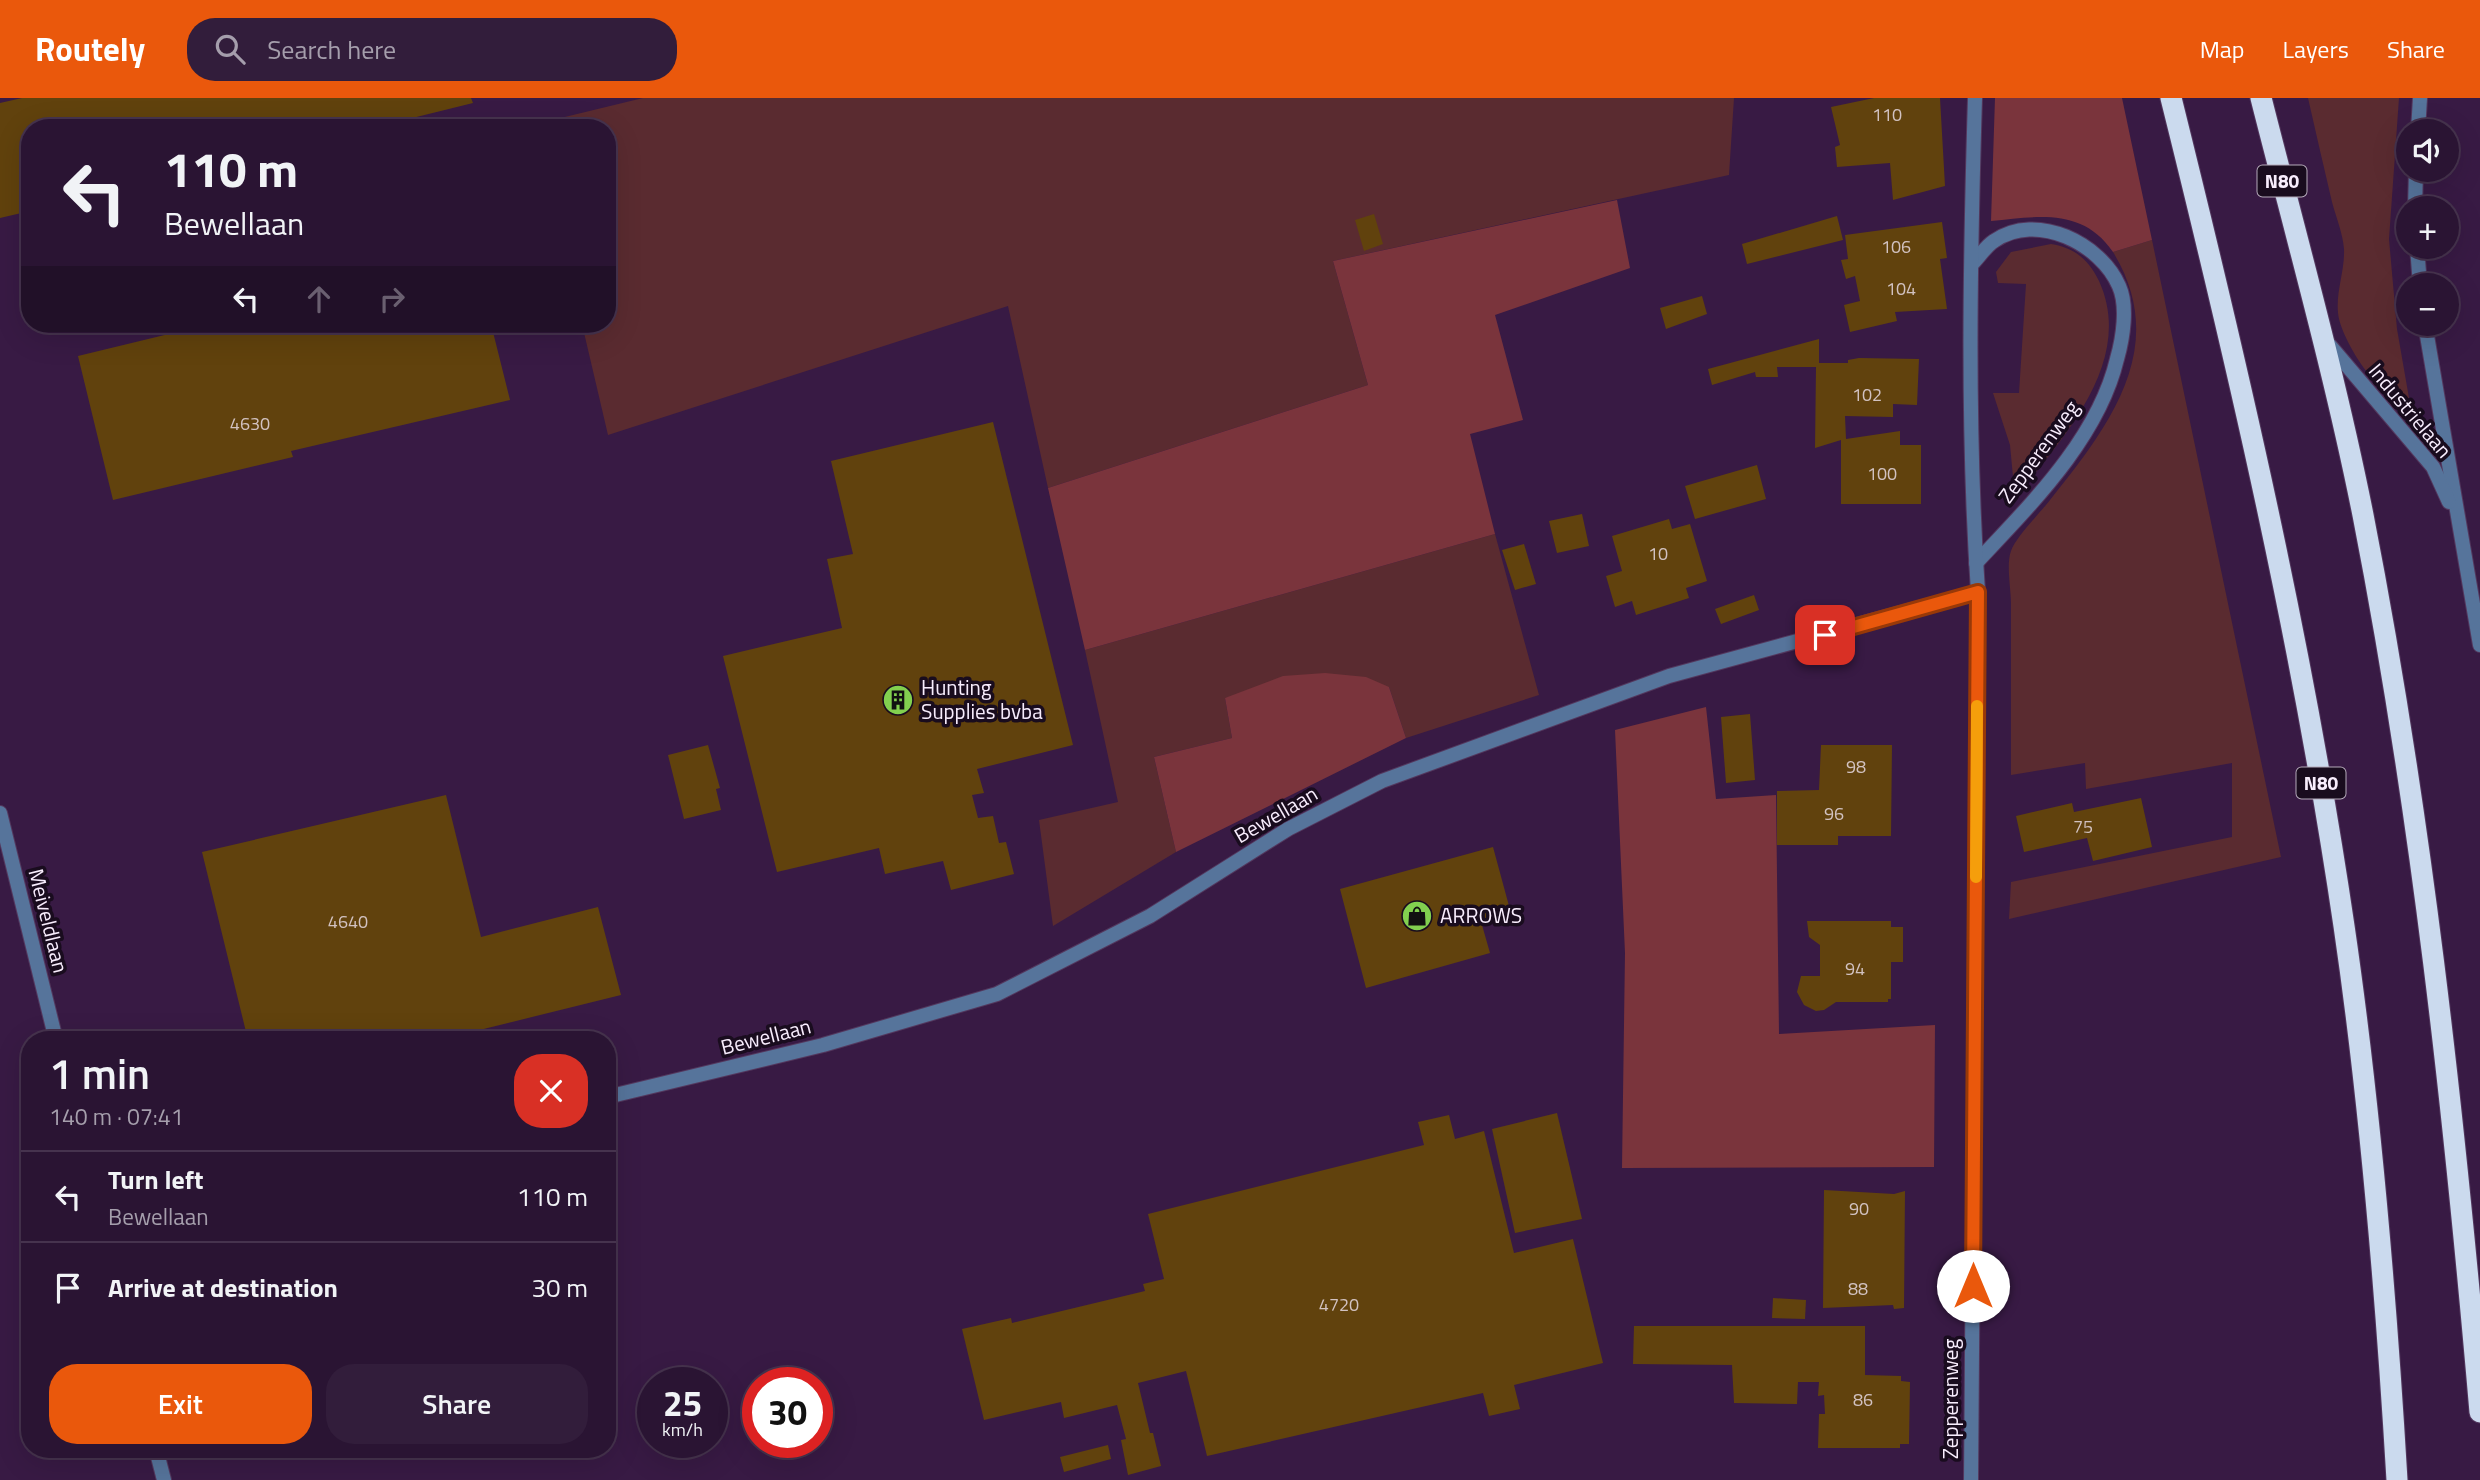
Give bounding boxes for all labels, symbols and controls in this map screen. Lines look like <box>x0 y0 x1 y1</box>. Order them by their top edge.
search box <box>187 18 677 81</box>
text: Routely <box>35 24 145 74</box>
icon: search <box>211 30 249 68</box>
text: Search here <box>267 30 396 69</box>
text: Map <box>2200 31 2245 67</box>
text: Layers <box>2283 31 2349 67</box>
text: Share <box>2387 31 2445 67</box>
house number: 110 <box>1872 101 1902 128</box>
map controls <box>2396 119 2459 336</box>
button: sound <box>2396 119 2459 182</box>
text: 110 m <box>164 131 298 206</box>
icon: left <box>49 147 140 238</box>
road number: N80 <box>2258 166 2306 197</box>
button: + <box>2396 196 2459 259</box>
text: Bewellaan <box>164 199 304 247</box>
house number: 106 <box>1881 233 1911 260</box>
button: − <box>2396 273 2459 336</box>
house number: 104 <box>1886 275 1916 302</box>
icon: left <box>227 280 265 318</box>
icon: ahead <box>300 280 338 318</box>
icon: right <box>373 280 411 318</box>
street label: Industrielaan <box>2361 356 2460 465</box>
house number: 102 <box>1852 381 1882 408</box>
street label: Zepperenweg <box>1990 393 2087 510</box>
house number: 4630 <box>230 410 270 437</box>
house number: 100 <box>1867 460 1897 487</box>
house number: 10 <box>1648 540 1668 567</box>
pin <box>1795 605 1855 665</box>
icon: arrive <box>1806 616 1844 654</box>
place label: Hunting Supplies bvba <box>921 671 1043 727</box>
building icon: Hunting Supplies bvba <box>881 683 915 717</box>
house number: 98 <box>1846 753 1866 780</box>
road number: N80 <box>2296 768 2346 798</box>
street label: Bewellaan <box>1228 777 1323 851</box>
house number: 96 <box>1824 800 1844 827</box>
house number: 75 <box>2073 813 2093 840</box>
street label: Meiveldlaan <box>21 865 77 976</box>
shop icon: ARROWS <box>1400 899 1434 933</box>
place label: ARROWS <box>1440 899 1522 931</box>
house number: 4640 <box>328 908 368 935</box>
house number: 94 <box>1845 955 1865 982</box>
street label: Bewellaan <box>717 1009 814 1063</box>
text: 1 min <box>49 1041 150 1105</box>
button: close <box>514 1054 588 1128</box>
text: 140 m · 07:41 <box>49 1099 184 1134</box>
text: Turn left <box>108 1160 203 1199</box>
text: 110 m <box>517 1177 588 1216</box>
icon: left <box>49 1178 87 1216</box>
house number: 90 <box>1849 1195 1869 1222</box>
text: Bewellaan <box>108 1199 209 1234</box>
position arrow <box>1936 1249 2010 1323</box>
text: Arrive at destination <box>108 1268 338 1307</box>
text: 30 m <box>531 1268 588 1307</box>
icon: arrive <box>49 1269 87 1307</box>
house number: 88 <box>1848 1275 1868 1302</box>
house number: 4720 <box>1319 1291 1359 1318</box>
street label: Zepperenweg <box>1934 1339 1966 1459</box>
button: Exit <box>49 1364 312 1444</box>
button: Share <box>326 1364 588 1444</box>
speed limit sign: 30 <box>742 1367 833 1458</box>
text: 25 <box>663 1376 702 1430</box>
house number: 86 <box>1853 1386 1873 1413</box>
text: km/h <box>662 1416 703 1443</box>

